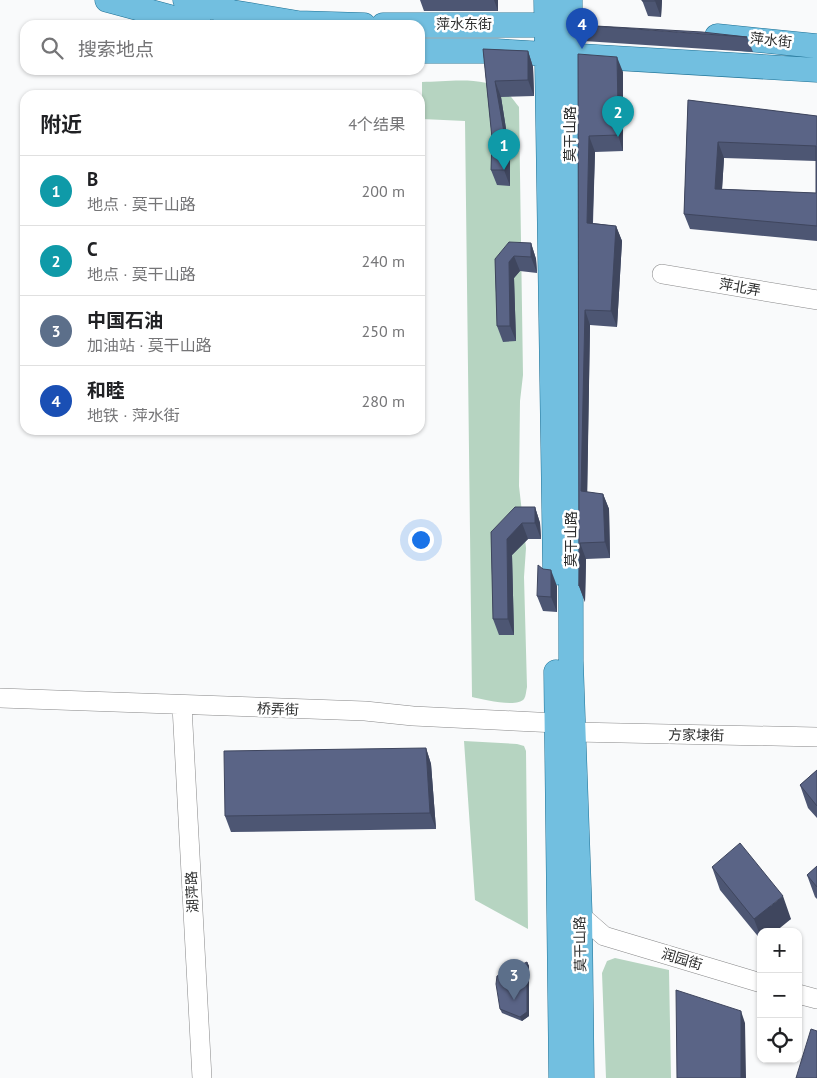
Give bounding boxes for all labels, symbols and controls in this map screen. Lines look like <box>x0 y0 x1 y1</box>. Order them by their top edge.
pin: 4 <box>566 8 598 49</box>
street label: 萍水东街 <box>436 15 492 33</box>
search box <box>20 20 425 75</box>
street label: 萍水街 <box>749 29 793 51</box>
icon: search <box>38 34 66 62</box>
text: 搜索地点 <box>78 37 154 61</box>
pin: 2 <box>602 96 634 137</box>
street label: 莫干山路 <box>561 106 579 162</box>
text: 附近 <box>40 111 82 138</box>
text: 4个结果 <box>348 114 405 134</box>
pin: 1 <box>488 129 520 170</box>
text: B <box>87 167 98 191</box>
text: 1 <box>51 181 61 201</box>
text: 200 m <box>362 181 405 201</box>
text: 地点 · 莫干山路 <box>87 194 196 214</box>
text: C <box>87 237 98 261</box>
text: 2 <box>51 251 61 271</box>
text: 240 m <box>362 251 405 271</box>
text: 地点 · 莫干山路 <box>87 264 196 284</box>
street label: 萍北弄 <box>718 274 762 300</box>
text: 中国石油 <box>87 308 163 332</box>
text: 3 <box>51 321 61 341</box>
text: 250 m <box>362 321 405 341</box>
text: 加油站 · 莫干山路 <box>87 335 212 355</box>
text: 和睦 <box>87 378 125 402</box>
text: 4 <box>51 391 61 411</box>
text: 280 m <box>362 391 405 411</box>
text: 地铁 · 萍水街 <box>87 405 180 425</box>
street label: 莫干山路 <box>562 511 580 567</box>
your location <box>408 527 434 553</box>
street label: 桥弄街 <box>257 699 299 719</box>
street label: 方家埭街 <box>668 726 724 744</box>
street label: 湖萍路 <box>182 871 202 913</box>
street label: 莫干山路 <box>571 916 589 972</box>
map controls <box>757 928 802 1063</box>
button: + <box>757 928 802 973</box>
street label: 润园街 <box>659 944 705 974</box>
pin: 3 <box>498 959 530 1000</box>
button: − <box>757 973 802 1018</box>
button: locate <box>757 1018 802 1063</box>

